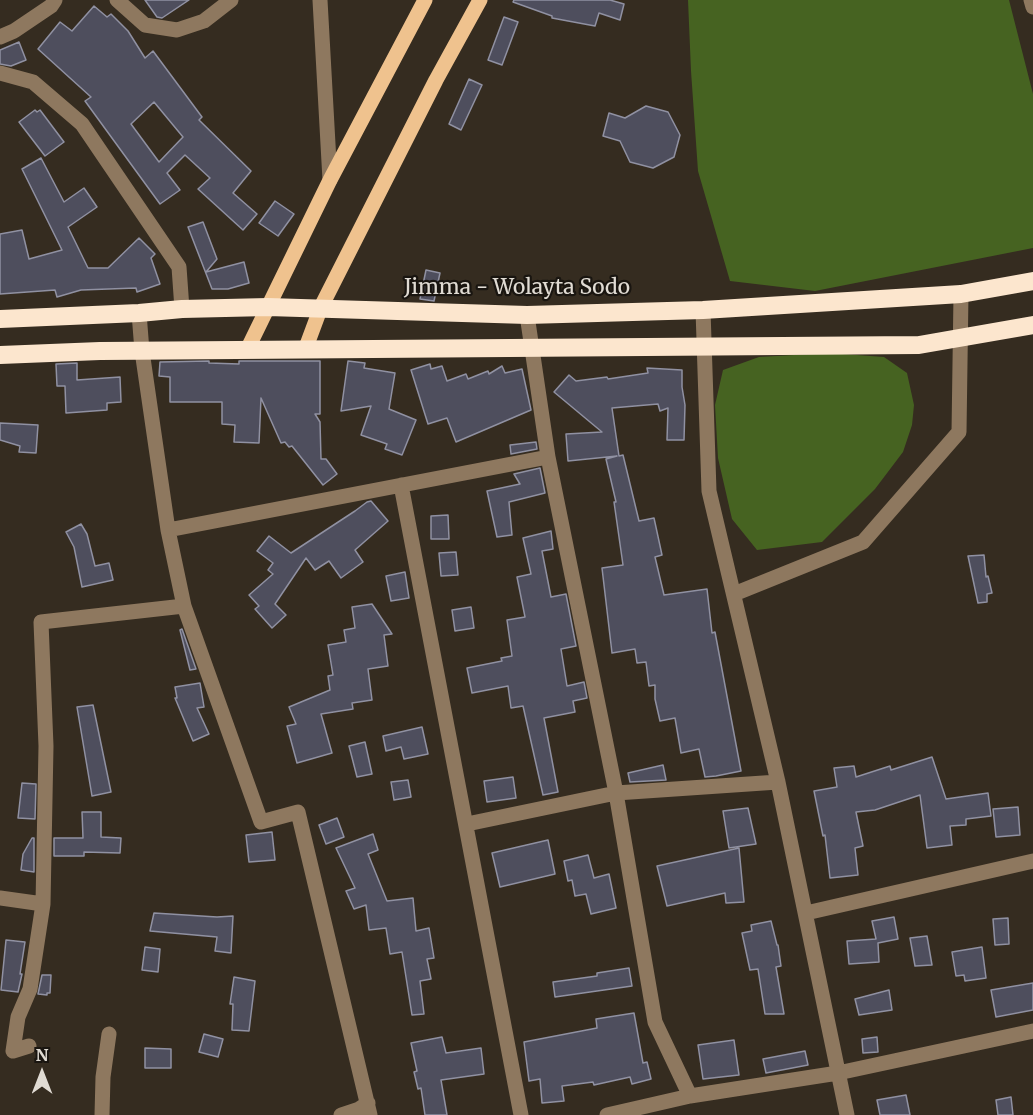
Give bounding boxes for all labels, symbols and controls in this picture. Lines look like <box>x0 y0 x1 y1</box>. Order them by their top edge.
street label: Jimma - Wolayta Sodo <box>404 275 630 301</box>
north arrow <box>12 1043 72 1103</box>
text: N <box>36 1045 48 1065</box>

